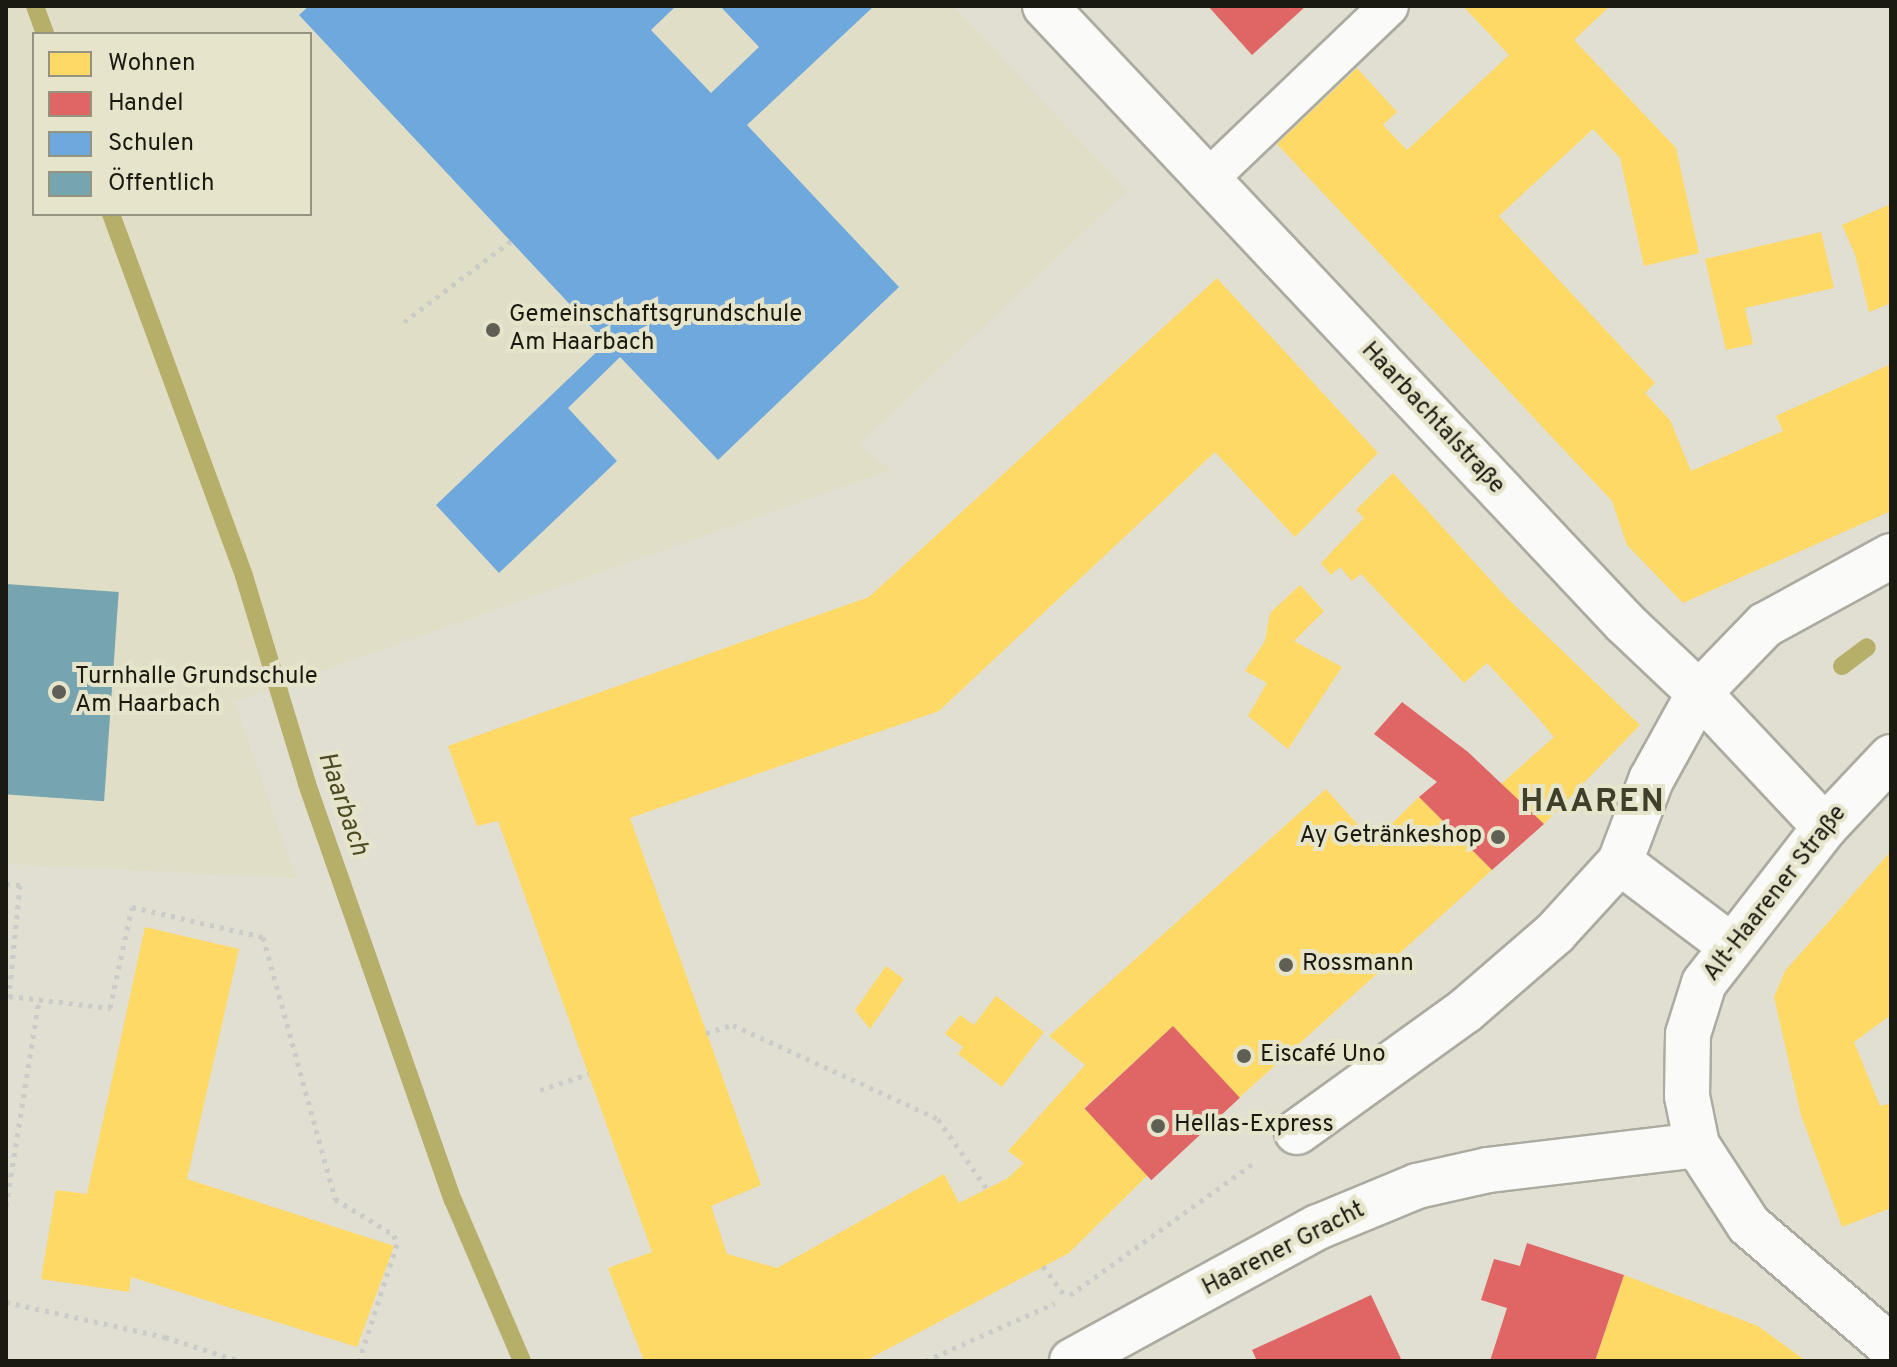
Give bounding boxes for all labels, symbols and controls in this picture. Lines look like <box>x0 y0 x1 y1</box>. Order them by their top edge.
legend <box>32 32 312 216</box>
text: Wohnen <box>108 49 195 79</box>
text: Handel <box>108 89 184 119</box>
text: Schulen <box>108 129 194 159</box>
text: Öffentlich <box>108 169 215 199</box>
place label: Gemeinschaftsgrundschule Am Haarbach <box>509 302 802 358</box>
marker: Gemeinschaftsgrundschule Am Haarbach <box>484 321 502 339</box>
street label: Haarbachtalstraße <box>1354 337 1510 501</box>
place label: Turnhalle Grundschule Am Haarbach <box>75 664 318 720</box>
marker: Turnhalle Grundschule Am Haarbach <box>50 683 68 701</box>
water label: Haarbach <box>310 748 374 860</box>
district label: HAAREN <box>1520 784 1666 822</box>
street label: Alt-Haarener Straße <box>1698 800 1854 988</box>
place label: Ay Getränkeshop <box>1300 823 1482 851</box>
marker: Ay Getränkeshop <box>1489 828 1507 846</box>
place label: Rossmann <box>1302 951 1414 979</box>
marker: Rossmann <box>1277 956 1295 974</box>
place label: Eiscafé Uno <box>1260 1042 1386 1070</box>
marker: Eiscafé Uno <box>1235 1047 1253 1065</box>
place label: Hellas-Express <box>1174 1112 1334 1140</box>
marker: Hellas-Express <box>1149 1117 1167 1135</box>
street label: Haarener Gracht <box>1198 1197 1370 1303</box>

